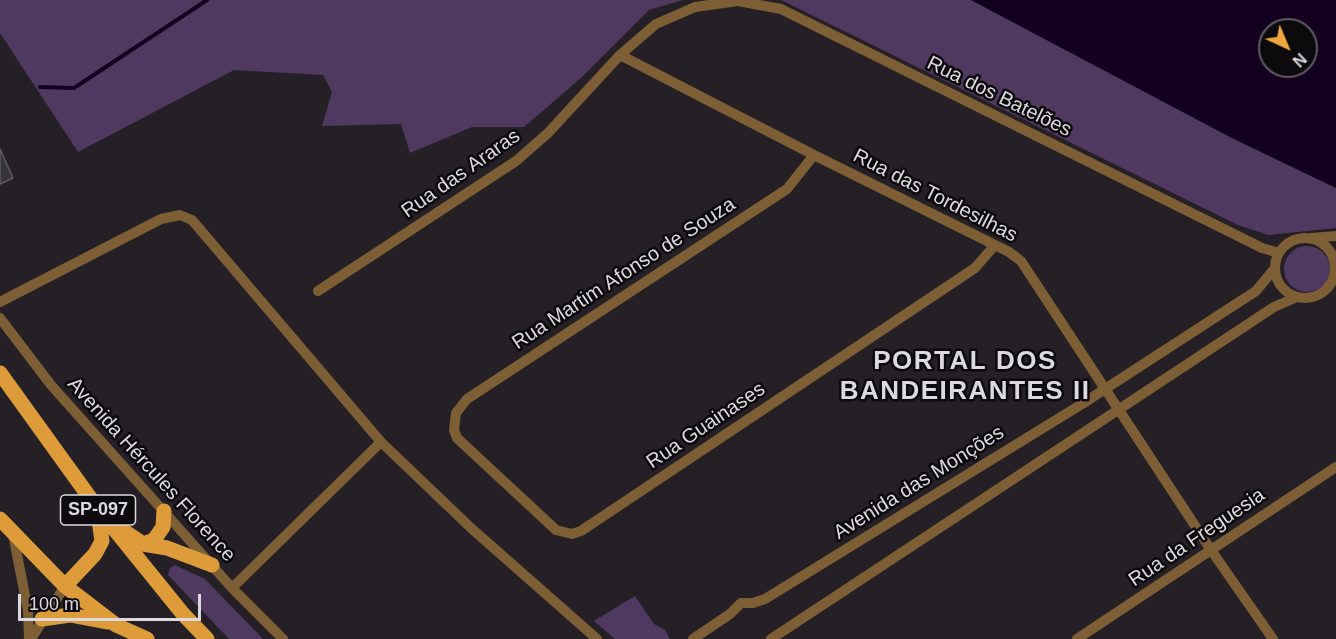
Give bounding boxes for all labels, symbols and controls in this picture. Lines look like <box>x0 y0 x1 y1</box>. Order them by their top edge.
north arrow <box>1258 18 1318 78</box>
text: N <box>1289 50 1310 70</box>
street label: Rua dos Batelões <box>923 52 1075 142</box>
street label: Rua das Araras <box>397 124 525 224</box>
street label: Rua das Tordesilhas <box>849 144 1021 248</box>
street label: Rua Martim Afonso de Souza <box>508 193 740 355</box>
district label: PORTAL DOS BANDEIRANTES II <box>840 346 1090 408</box>
street label: Avenida Hércules Florence <box>62 373 240 567</box>
street label: Rua Guainases <box>642 378 770 474</box>
street label: Avenida das Monções <box>829 421 1009 545</box>
street label: Rua da Freguesia <box>1124 484 1270 592</box>
road number: SP-097 <box>60 495 136 525</box>
scale bar <box>21 582 204 620</box>
text: 100 m <box>29 594 79 614</box>

